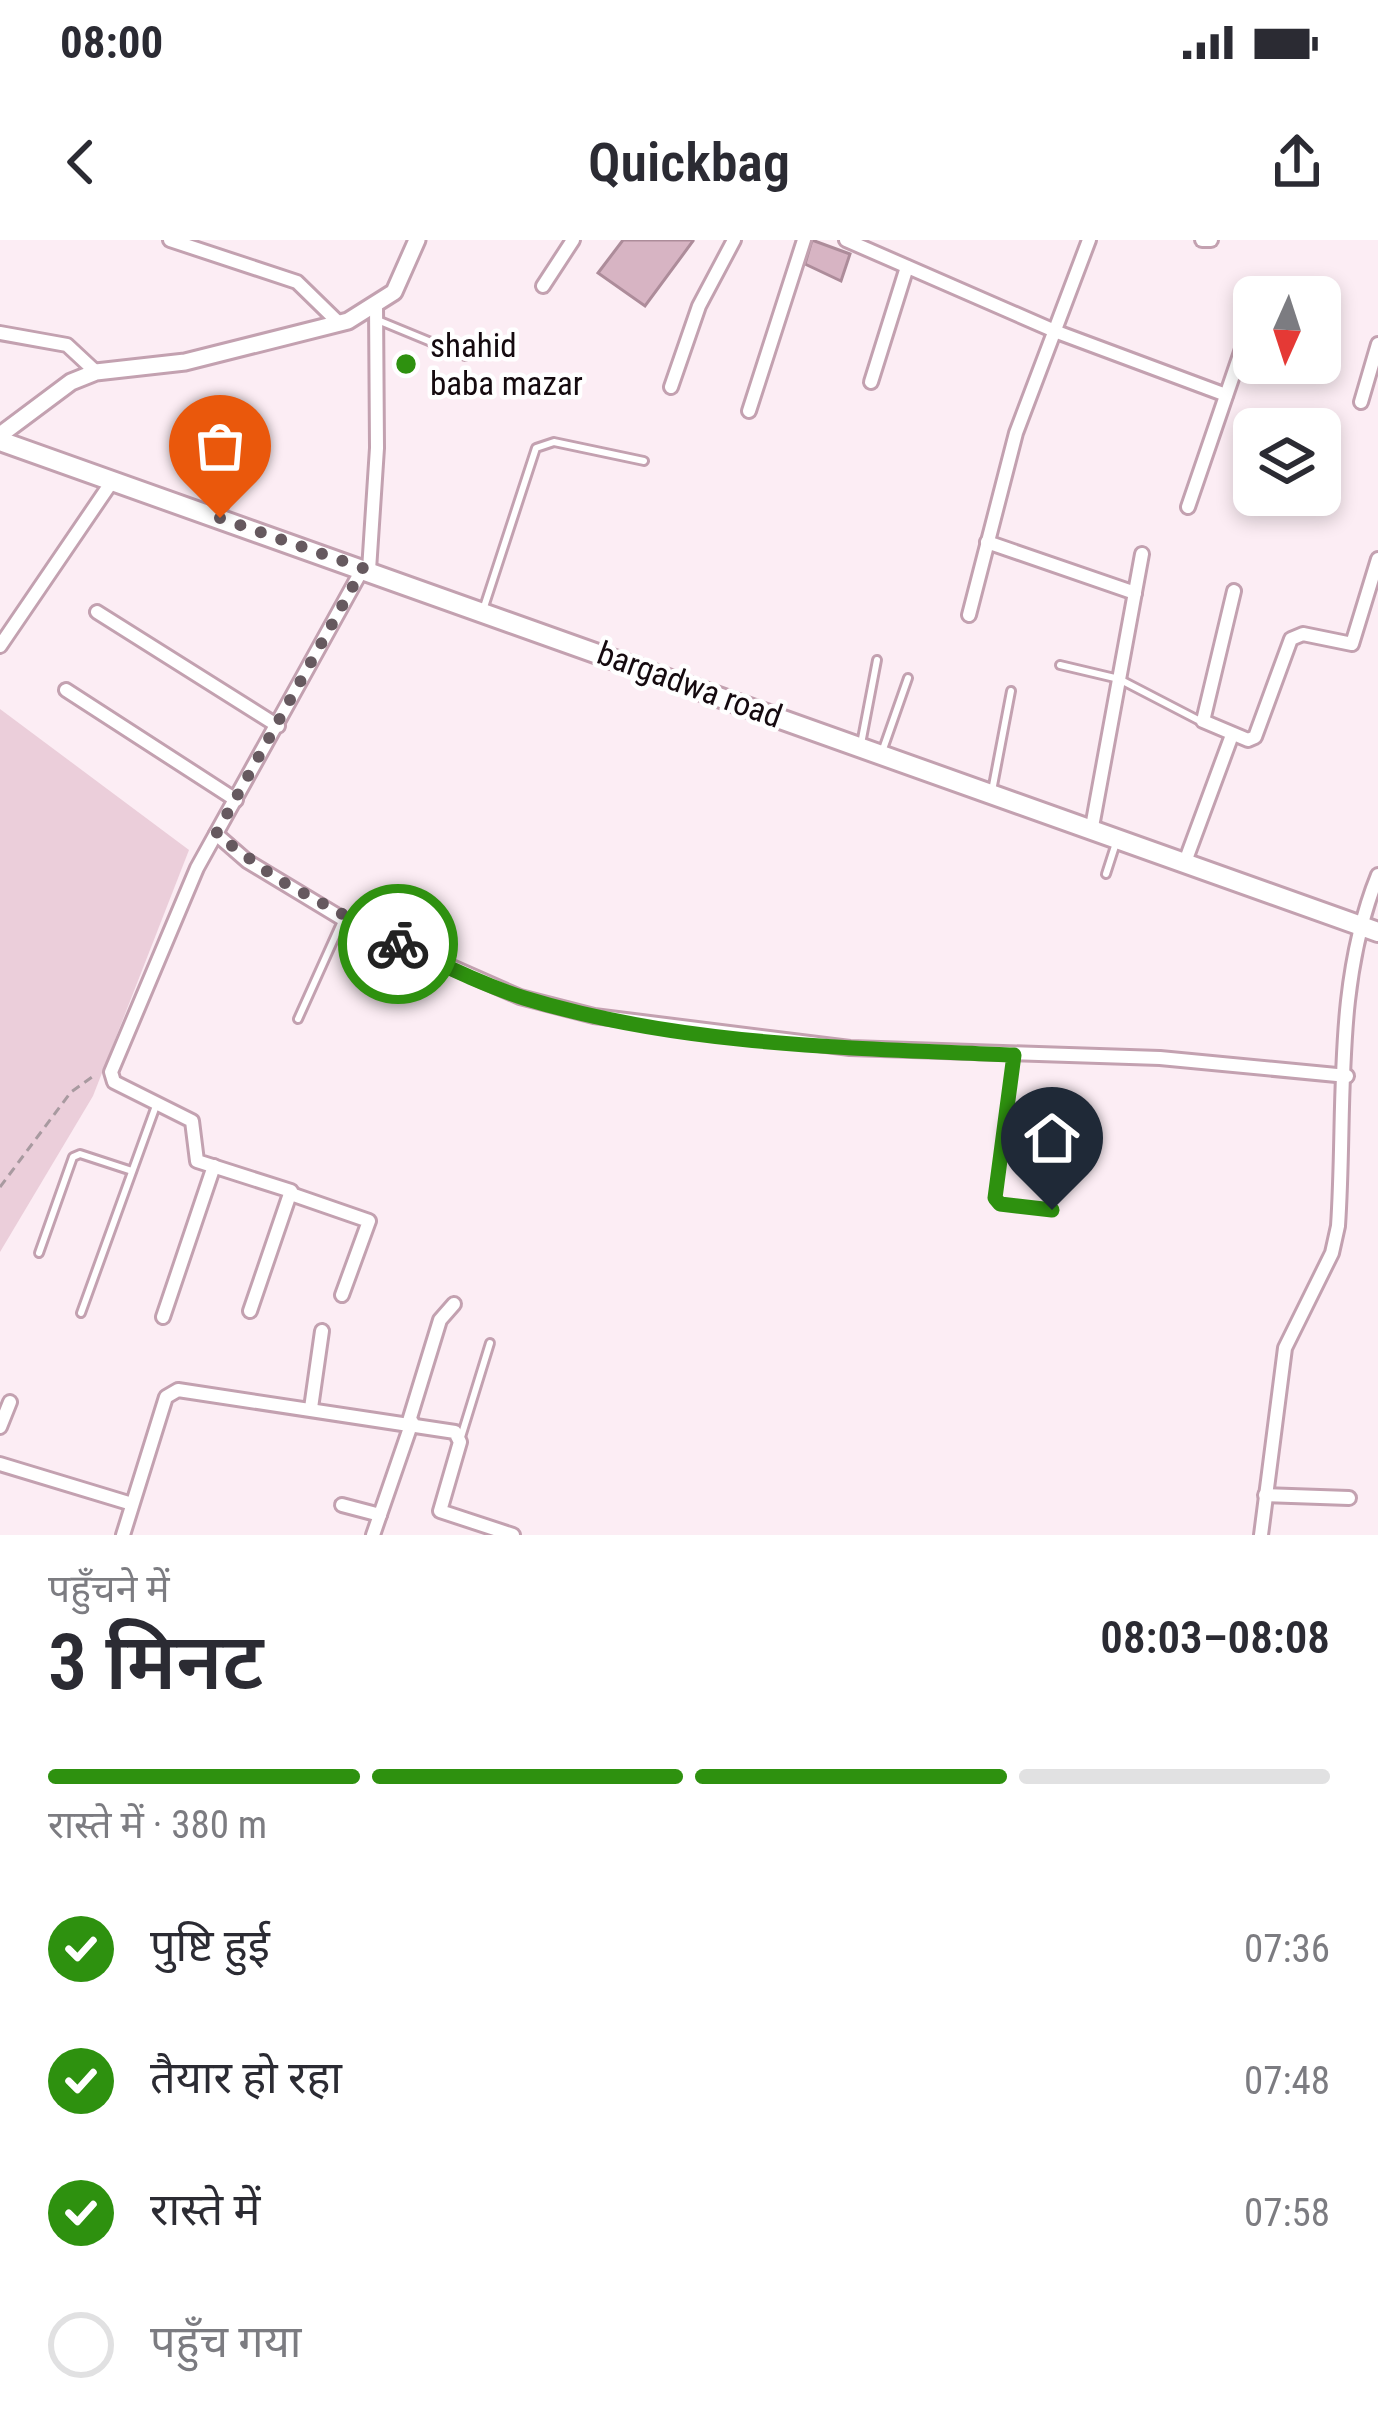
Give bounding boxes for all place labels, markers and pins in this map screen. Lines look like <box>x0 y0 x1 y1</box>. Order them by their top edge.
place label: shahid baba mazar <box>430 326 583 403</box>
marker: shahid baba mazar <box>393 351 419 377</box>
pin <box>169 395 271 518</box>
pin <box>1001 1087 1103 1210</box>

